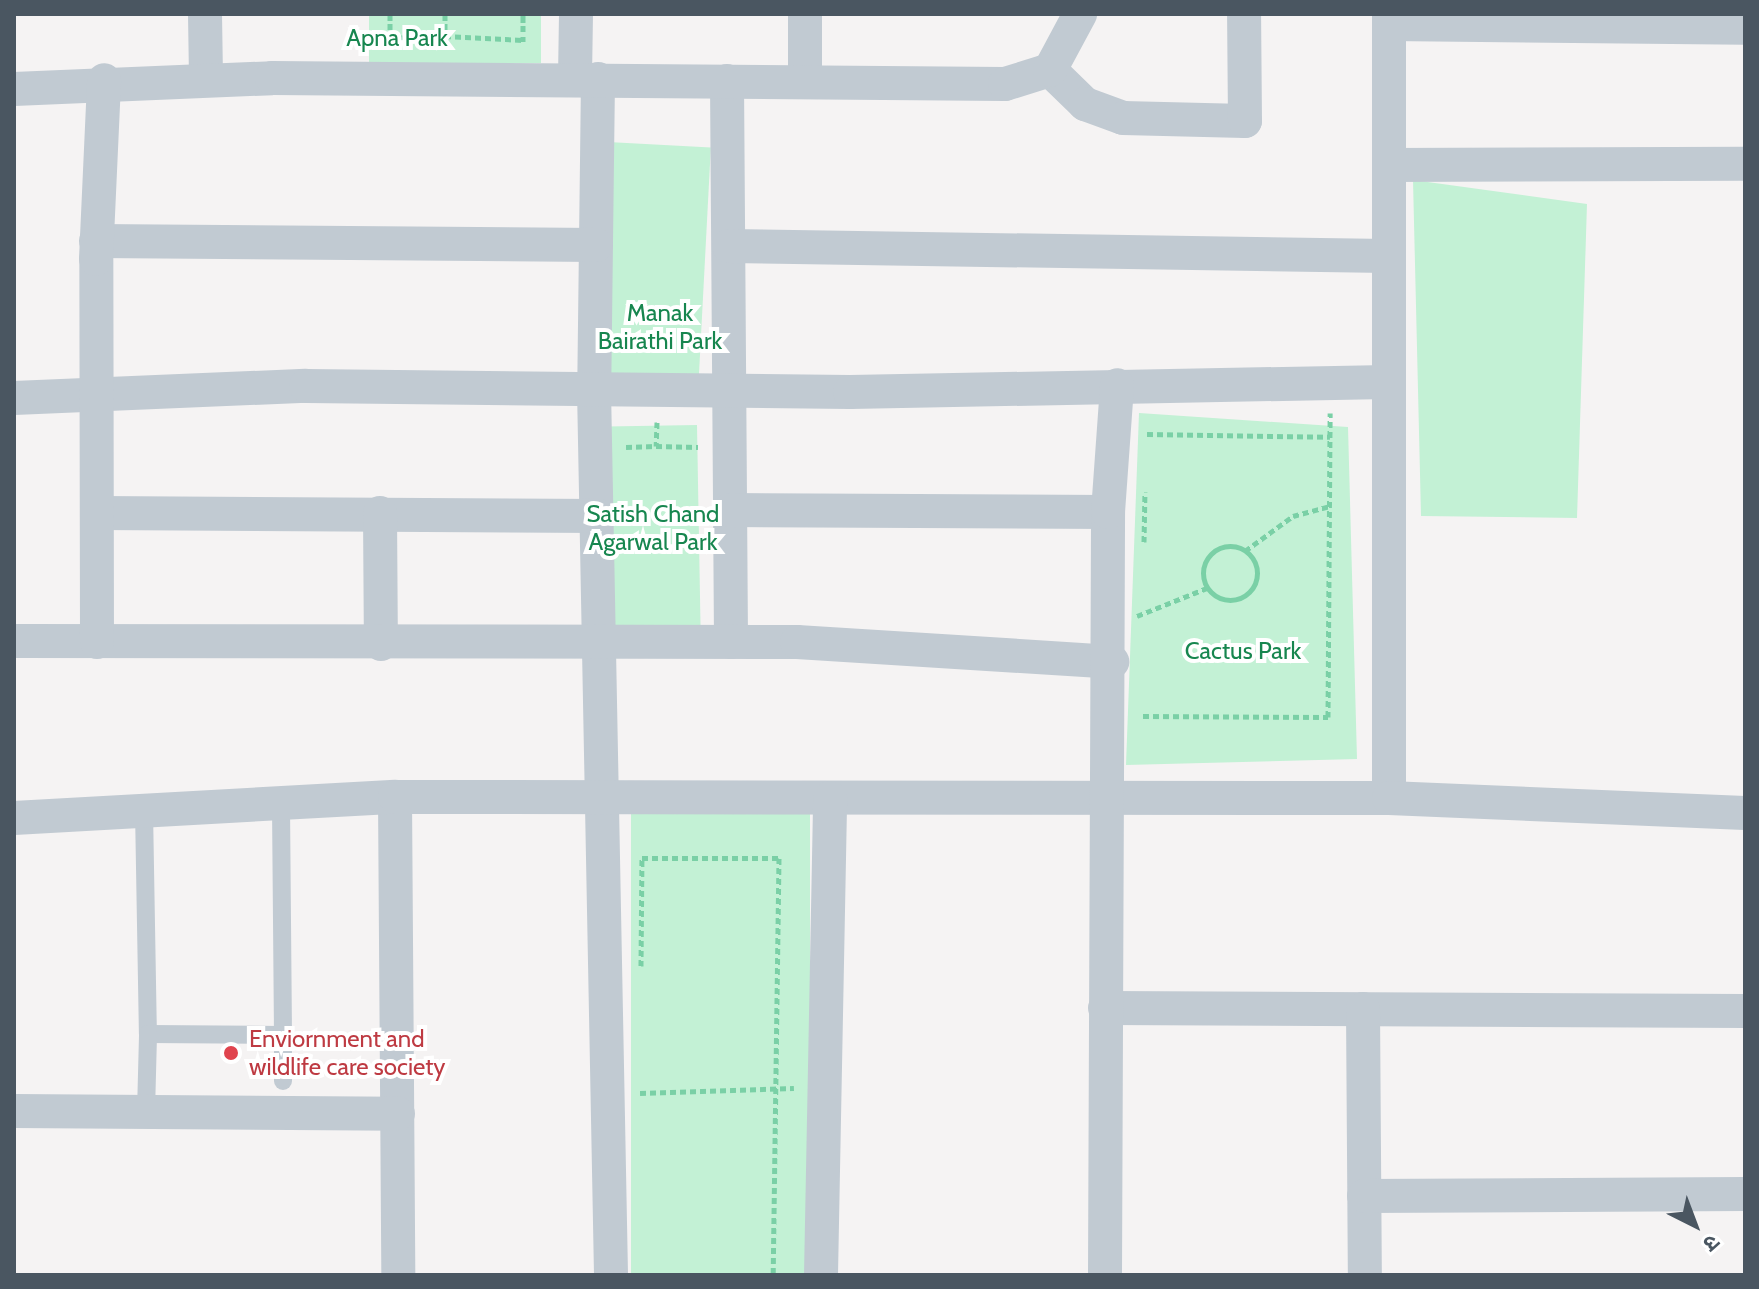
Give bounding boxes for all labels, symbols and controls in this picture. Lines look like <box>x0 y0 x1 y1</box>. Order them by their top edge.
park label: Apna Park <box>346 24 448 52</box>
park label: Manak Bairathi Park <box>598 299 722 355</box>
park label: Satish Chand Agarwal Park <box>587 500 719 556</box>
park label: Cactus Park <box>1185 637 1301 665</box>
place label: Enviornment and wildlife care society <box>249 1025 445 1081</box>
marker: Enviornment and wildlife care society <box>220 1042 242 1064</box>
north arrow <box>1655 1185 1735 1265</box>
text: उ <box>1698 1229 1725 1258</box>

